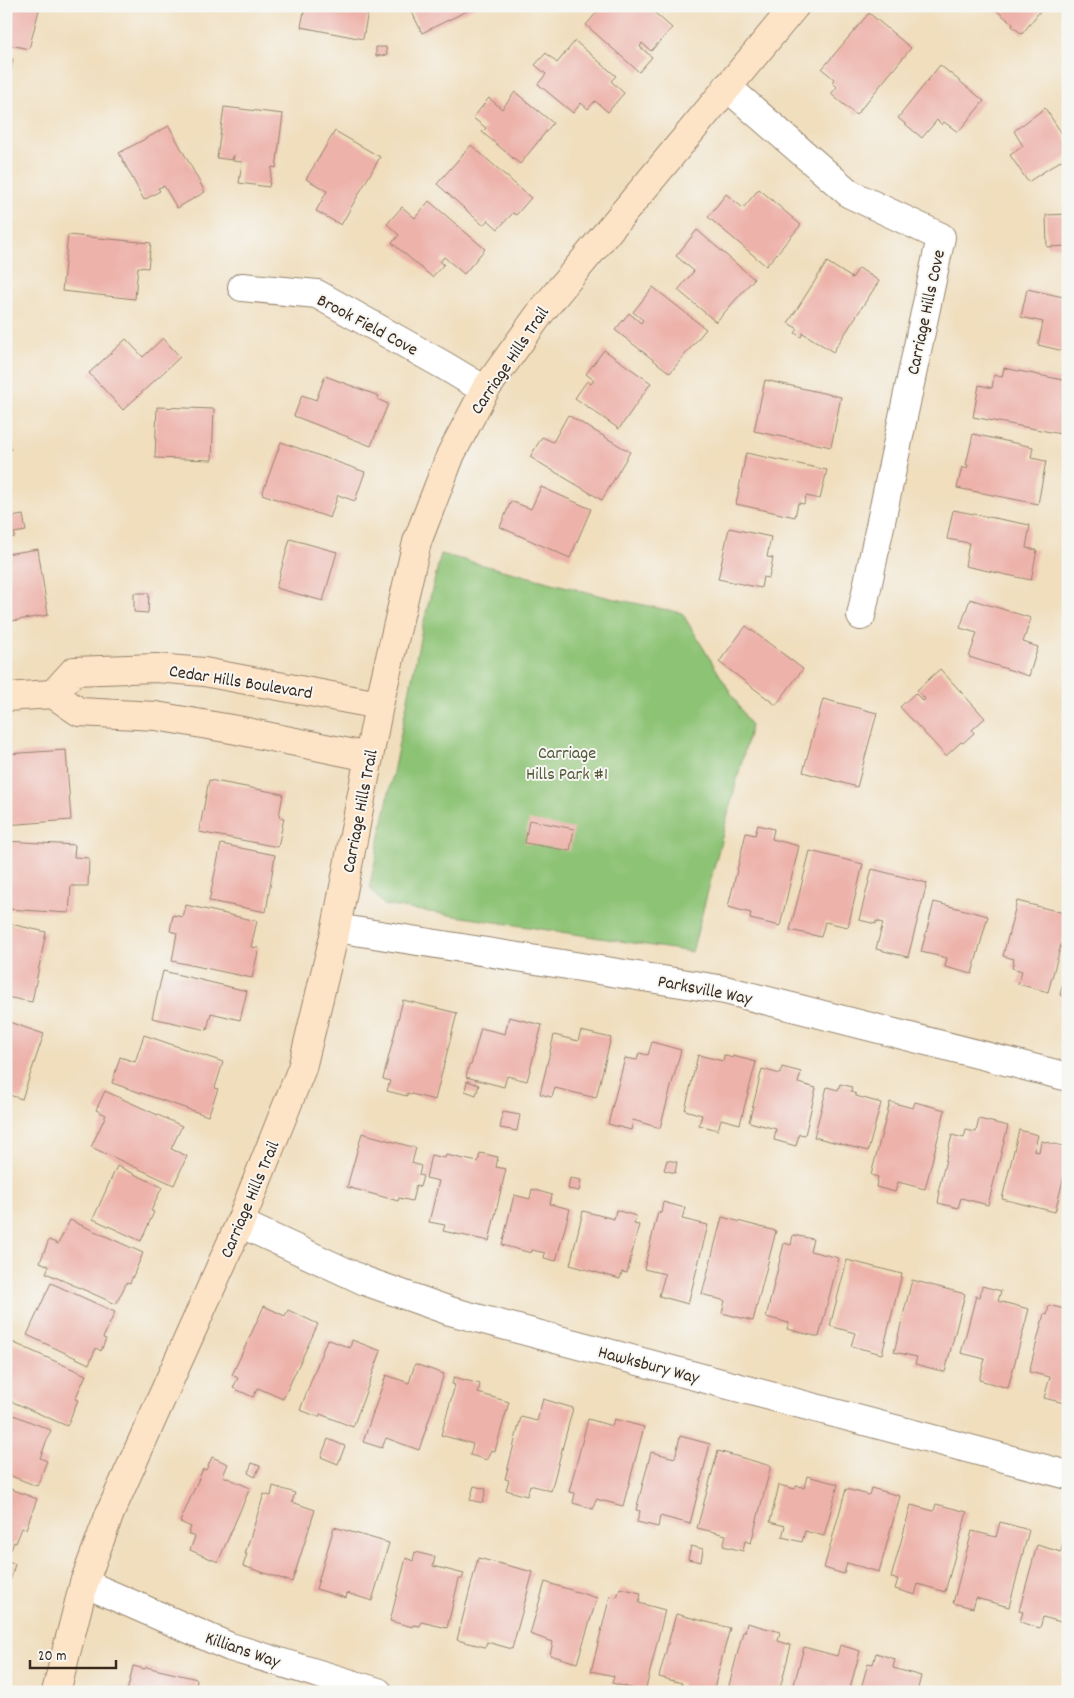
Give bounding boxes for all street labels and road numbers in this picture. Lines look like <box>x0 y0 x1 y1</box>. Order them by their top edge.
street label: Carriage Hills Cove <box>902 248 953 377</box>
street label: Brook Field Cove <box>312 289 422 363</box>
street label: Carriage Hills Trail <box>466 302 557 420</box>
street label: Cedar Hills Boulevard <box>167 660 314 707</box>
street label: Carriage Hills Trail <box>337 747 386 875</box>
street label: Parksville Way <box>655 970 755 1013</box>
street label: Carriage Hills Trail <box>215 1137 288 1262</box>
street label: Hawksbury Way <box>595 1341 702 1392</box>
street label: Killians Way <box>201 1627 284 1676</box>

